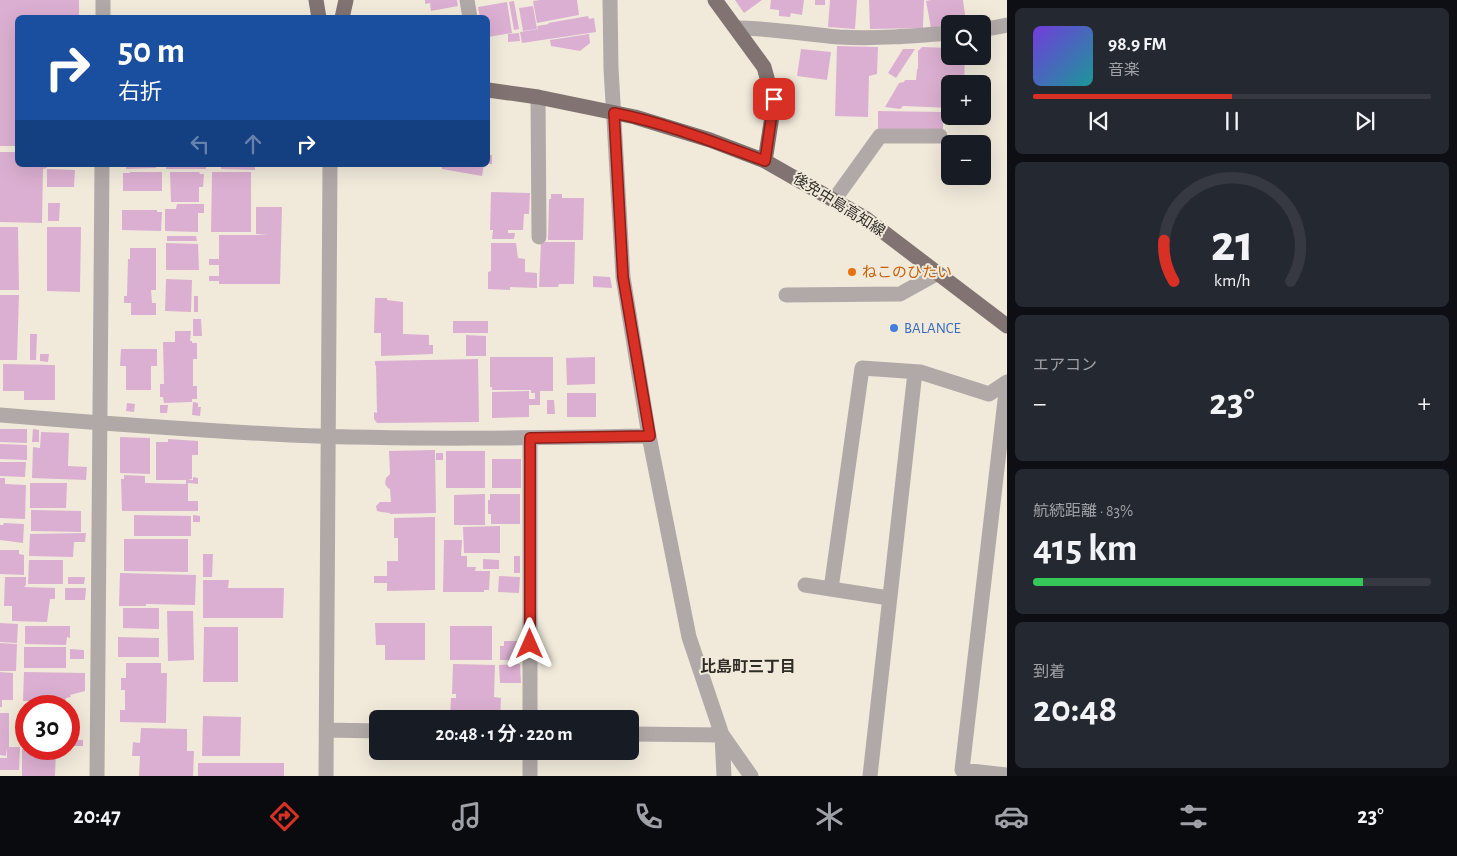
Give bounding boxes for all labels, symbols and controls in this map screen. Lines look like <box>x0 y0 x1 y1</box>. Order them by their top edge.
map controls <box>941 15 991 185</box>
button: search <box>941 15 991 65</box>
text: 50 m <box>118 34 185 69</box>
icon: right <box>35 35 100 100</box>
text: 98.9 FM <box>1108 35 1167 54</box>
text: 音楽 <box>1108 62 1140 78</box>
button: + <box>941 75 991 125</box>
pin <box>753 78 795 120</box>
text: 右折 <box>118 81 162 103</box>
icon: arrive <box>760 85 788 113</box>
icon: previous <box>1085 107 1113 135</box>
icon: pause <box>1218 107 1246 135</box>
icon: next <box>1351 107 1379 135</box>
icon: left <box>186 130 214 158</box>
icon: ahead <box>239 130 267 158</box>
icon: right <box>292 130 320 158</box>
button: − <box>941 135 991 185</box>
street label: 後免中島高知線 <box>790 170 888 239</box>
text: 21 <box>1210 218 1254 270</box>
place label: ねこのひたい <box>862 264 952 280</box>
marker: ねこのひたい <box>846 266 858 278</box>
text: km/h <box>1214 272 1250 290</box>
place label: BALANCE <box>904 321 961 336</box>
marker: BALANCE <box>888 322 900 334</box>
text: エアコン <box>1033 357 1097 373</box>
text: 23° <box>1209 384 1255 422</box>
text: − <box>1033 390 1046 418</box>
text: + <box>1418 390 1431 418</box>
text: 航続距離 · 83% <box>1033 503 1133 519</box>
text: 415 km <box>1033 530 1137 568</box>
position arrow <box>503 617 555 669</box>
district label: 比島町三丁目 <box>700 658 796 675</box>
text: 到着 <box>1033 664 1065 680</box>
text: 20:48 <box>1033 691 1117 729</box>
speed limit sign: 30 <box>15 695 80 760</box>
text: 20:48 · 1 分 · 220 m <box>435 725 573 744</box>
icon: directions <box>267 799 302 834</box>
icon: music <box>449 799 484 834</box>
icon: phone <box>631 799 666 834</box>
icon: climate <box>812 799 847 834</box>
icon: car <box>994 799 1029 834</box>
icon: filters <box>1176 799 1211 834</box>
text: 20:47 <box>73 805 121 827</box>
text: 23° <box>1357 805 1384 827</box>

